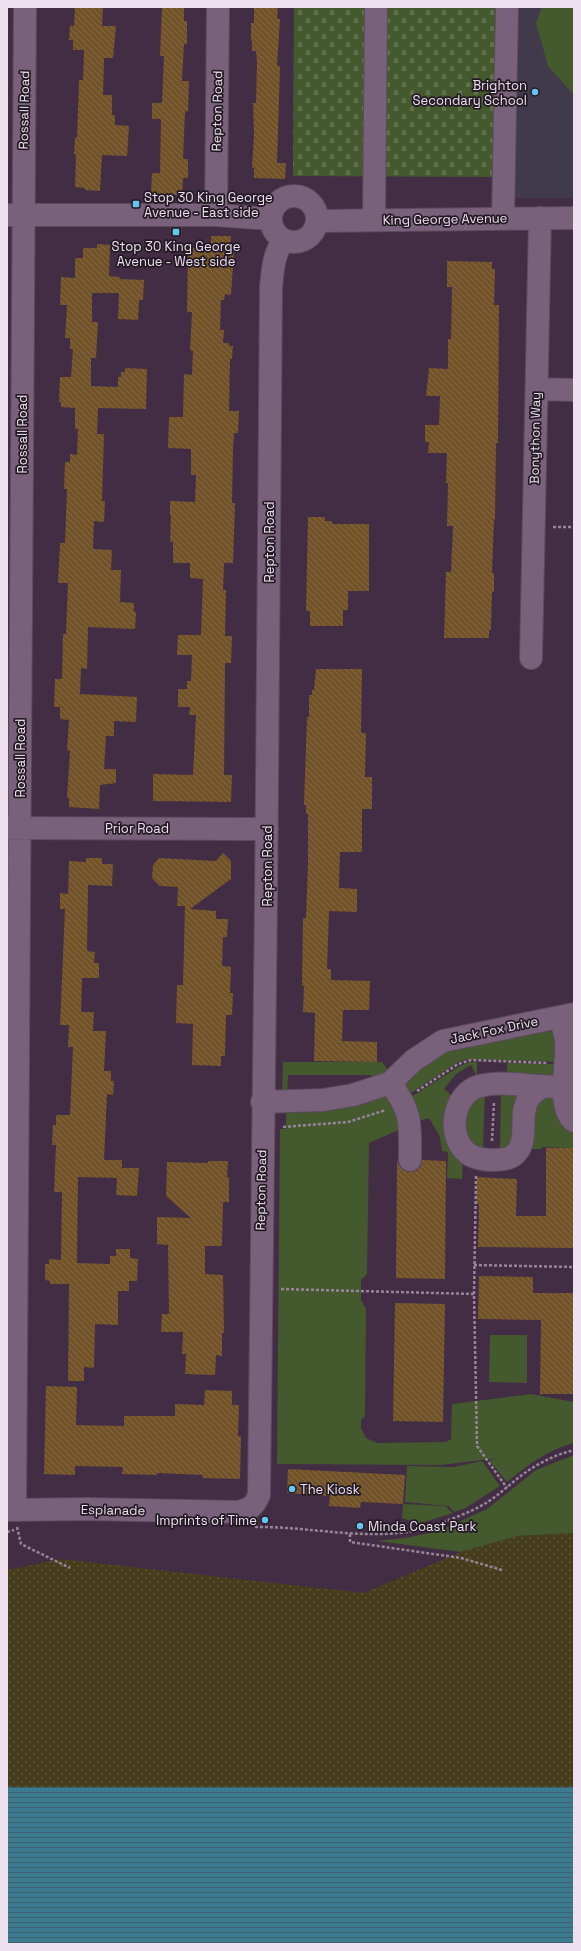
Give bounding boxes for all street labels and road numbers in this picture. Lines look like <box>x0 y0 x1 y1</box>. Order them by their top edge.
street label: Rossall Road <box>15 70 33 150</box>
street label: Repton Road <box>208 70 226 152</box>
street label: King George Avenue <box>382 209 508 229</box>
street label: Bonython Way <box>526 392 544 484</box>
street label: Rossall Road <box>14 395 31 473</box>
street label: Repton Road <box>261 501 278 583</box>
street label: Rossall Road <box>12 719 29 797</box>
street label: Prior Road <box>105 820 169 837</box>
street label: Repton Road <box>259 825 276 907</box>
street label: Jack Fox Drive <box>448 1012 540 1048</box>
street label: Repton Road <box>252 1149 270 1231</box>
street label: Esplanade <box>81 1501 145 1519</box>

